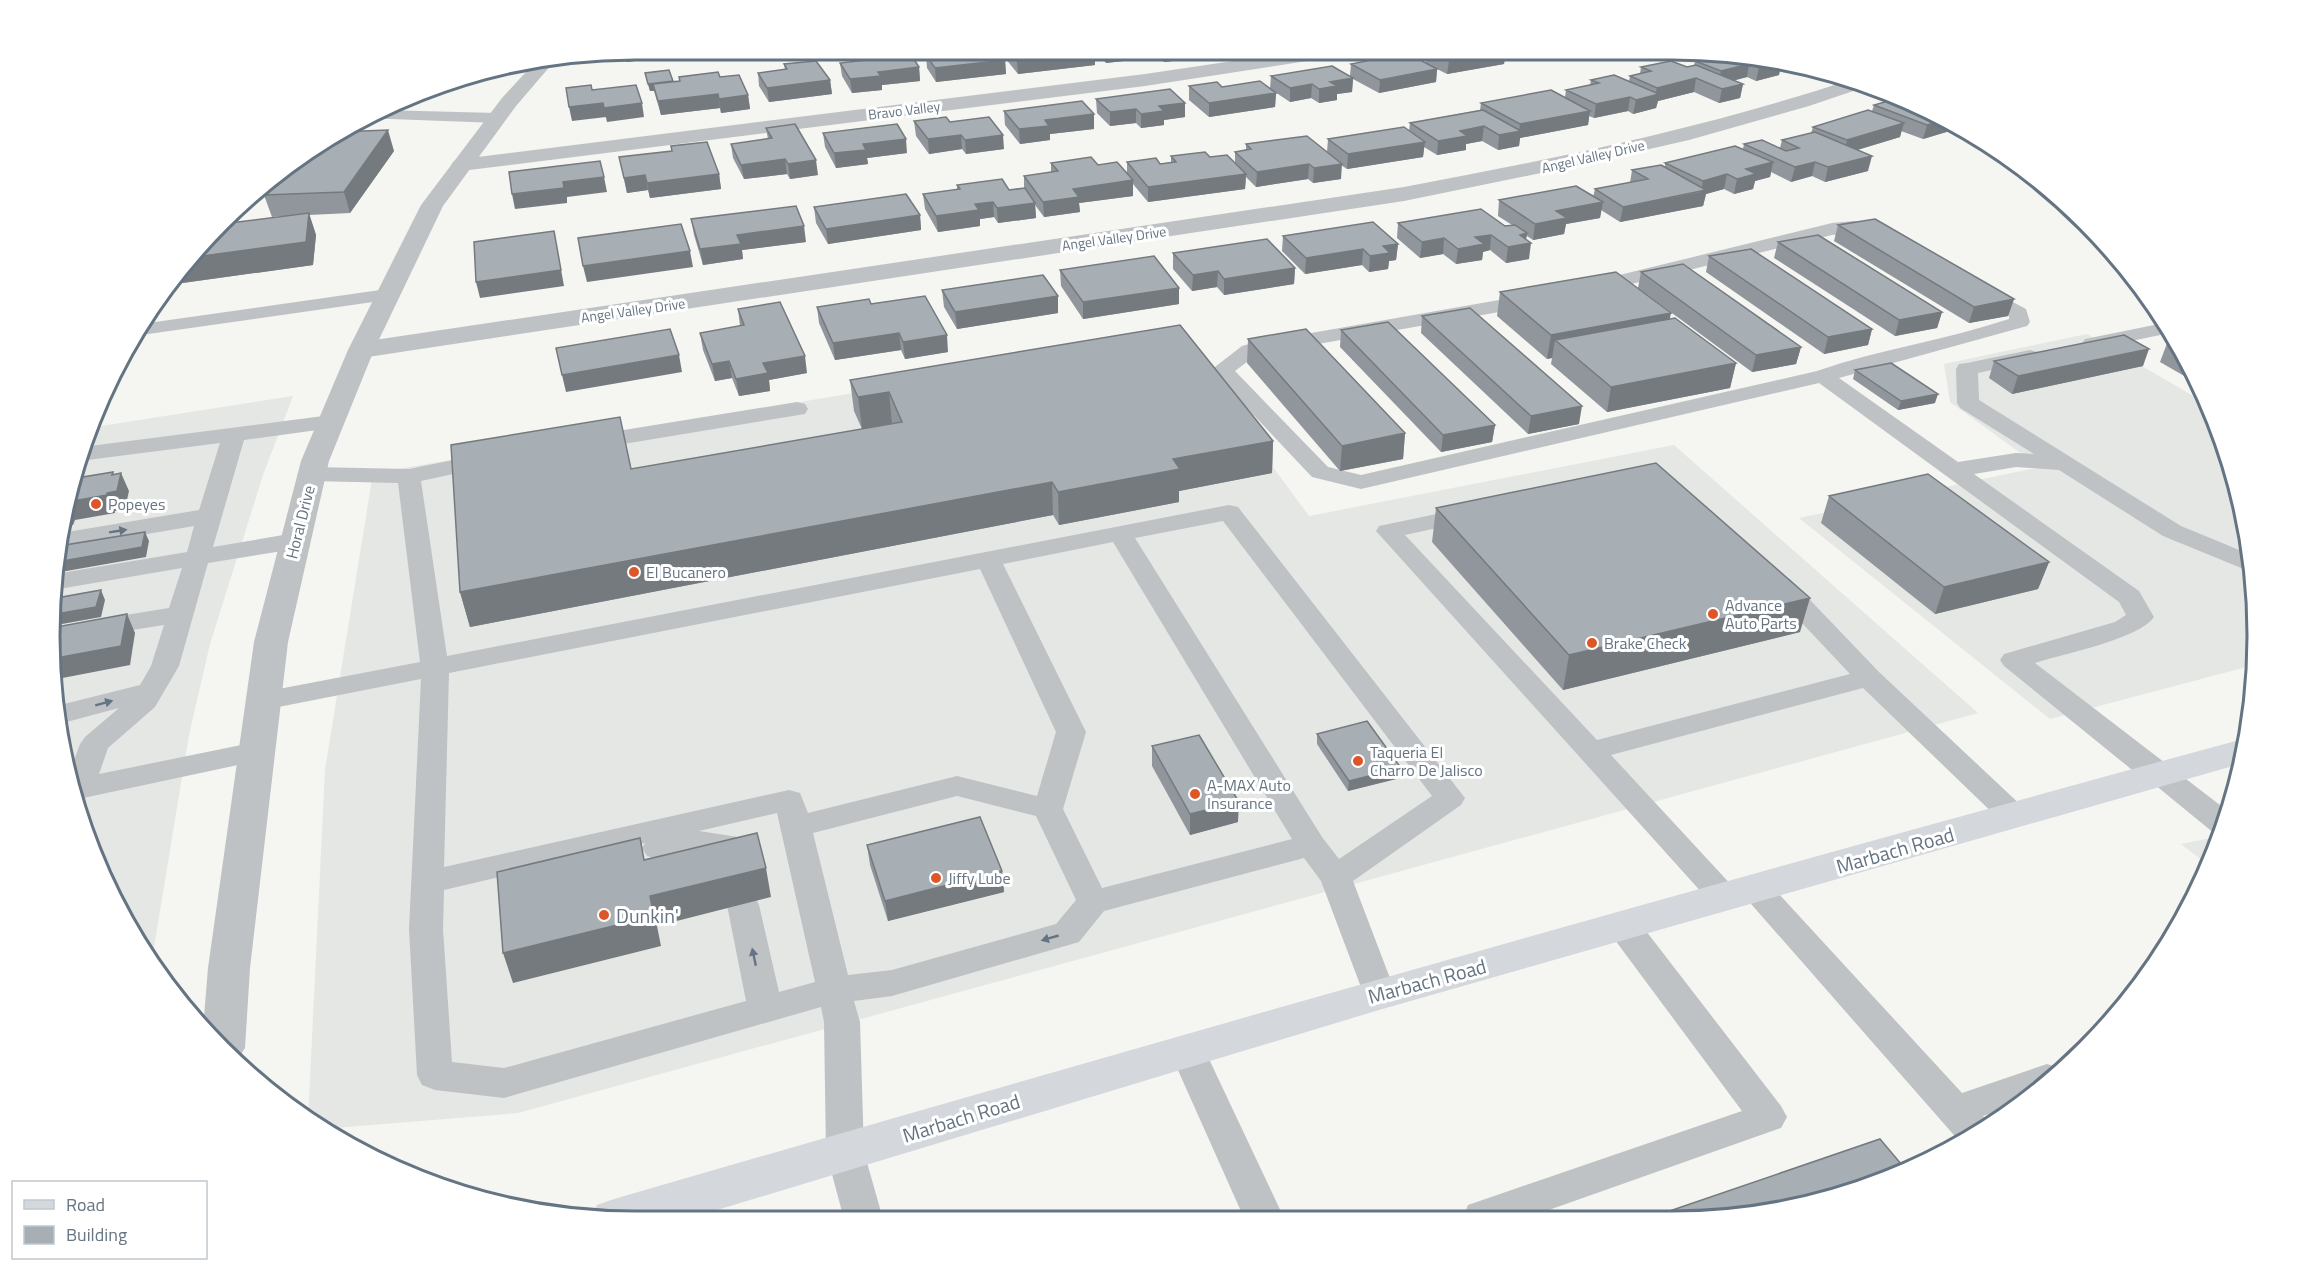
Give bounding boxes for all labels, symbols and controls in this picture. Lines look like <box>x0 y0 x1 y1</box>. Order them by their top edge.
street label: Bravo Valley <box>867 95 941 125</box>
street label: Angel Valley Drive <box>1539 134 1647 178</box>
street label: Angel Valley Drive <box>1060 220 1168 256</box>
street label: Angel Valley Drive <box>579 292 687 328</box>
street label: Horal Drive <box>279 483 321 561</box>
place label: Popeyes <box>108 492 165 516</box>
marker: Popeyes <box>89 497 103 511</box>
one-way arrow <box>108 526 127 535</box>
place label: El Bucanero <box>646 560 726 584</box>
marker: El Bucanero <box>627 565 641 579</box>
place label: Advance Auto Parts <box>1725 593 1797 635</box>
marker: Advance Auto Parts <box>1706 607 1720 621</box>
place label: Brake Check <box>1604 631 1687 655</box>
marker: Brake Check <box>1585 636 1599 650</box>
one-way arrow <box>95 698 113 708</box>
place label: Taqueria El Charro De Jalisco <box>1370 740 1483 782</box>
marker: Taqueria El Charro De Jalisco <box>1351 754 1365 768</box>
place label: A-MAX Auto Insurance <box>1207 773 1291 815</box>
marker: A-MAX Auto Insurance <box>1188 787 1202 801</box>
street label: Marbach Road <box>1832 818 1958 882</box>
place label: Jiffy Lube <box>948 866 1011 890</box>
marker: Jiffy Lube <box>929 871 943 885</box>
place label: Dunkin' <box>616 900 679 931</box>
marker: Dunkin' <box>597 908 611 922</box>
one-way arrow <box>1041 934 1059 943</box>
one-way arrow <box>749 947 758 966</box>
street label: Marbach Road <box>1364 950 1490 1012</box>
street label: Marbach Road <box>898 1085 1024 1151</box>
legend <box>12 1181 207 1259</box>
text: Road <box>66 1191 105 1218</box>
text: Building <box>66 1221 127 1248</box>

